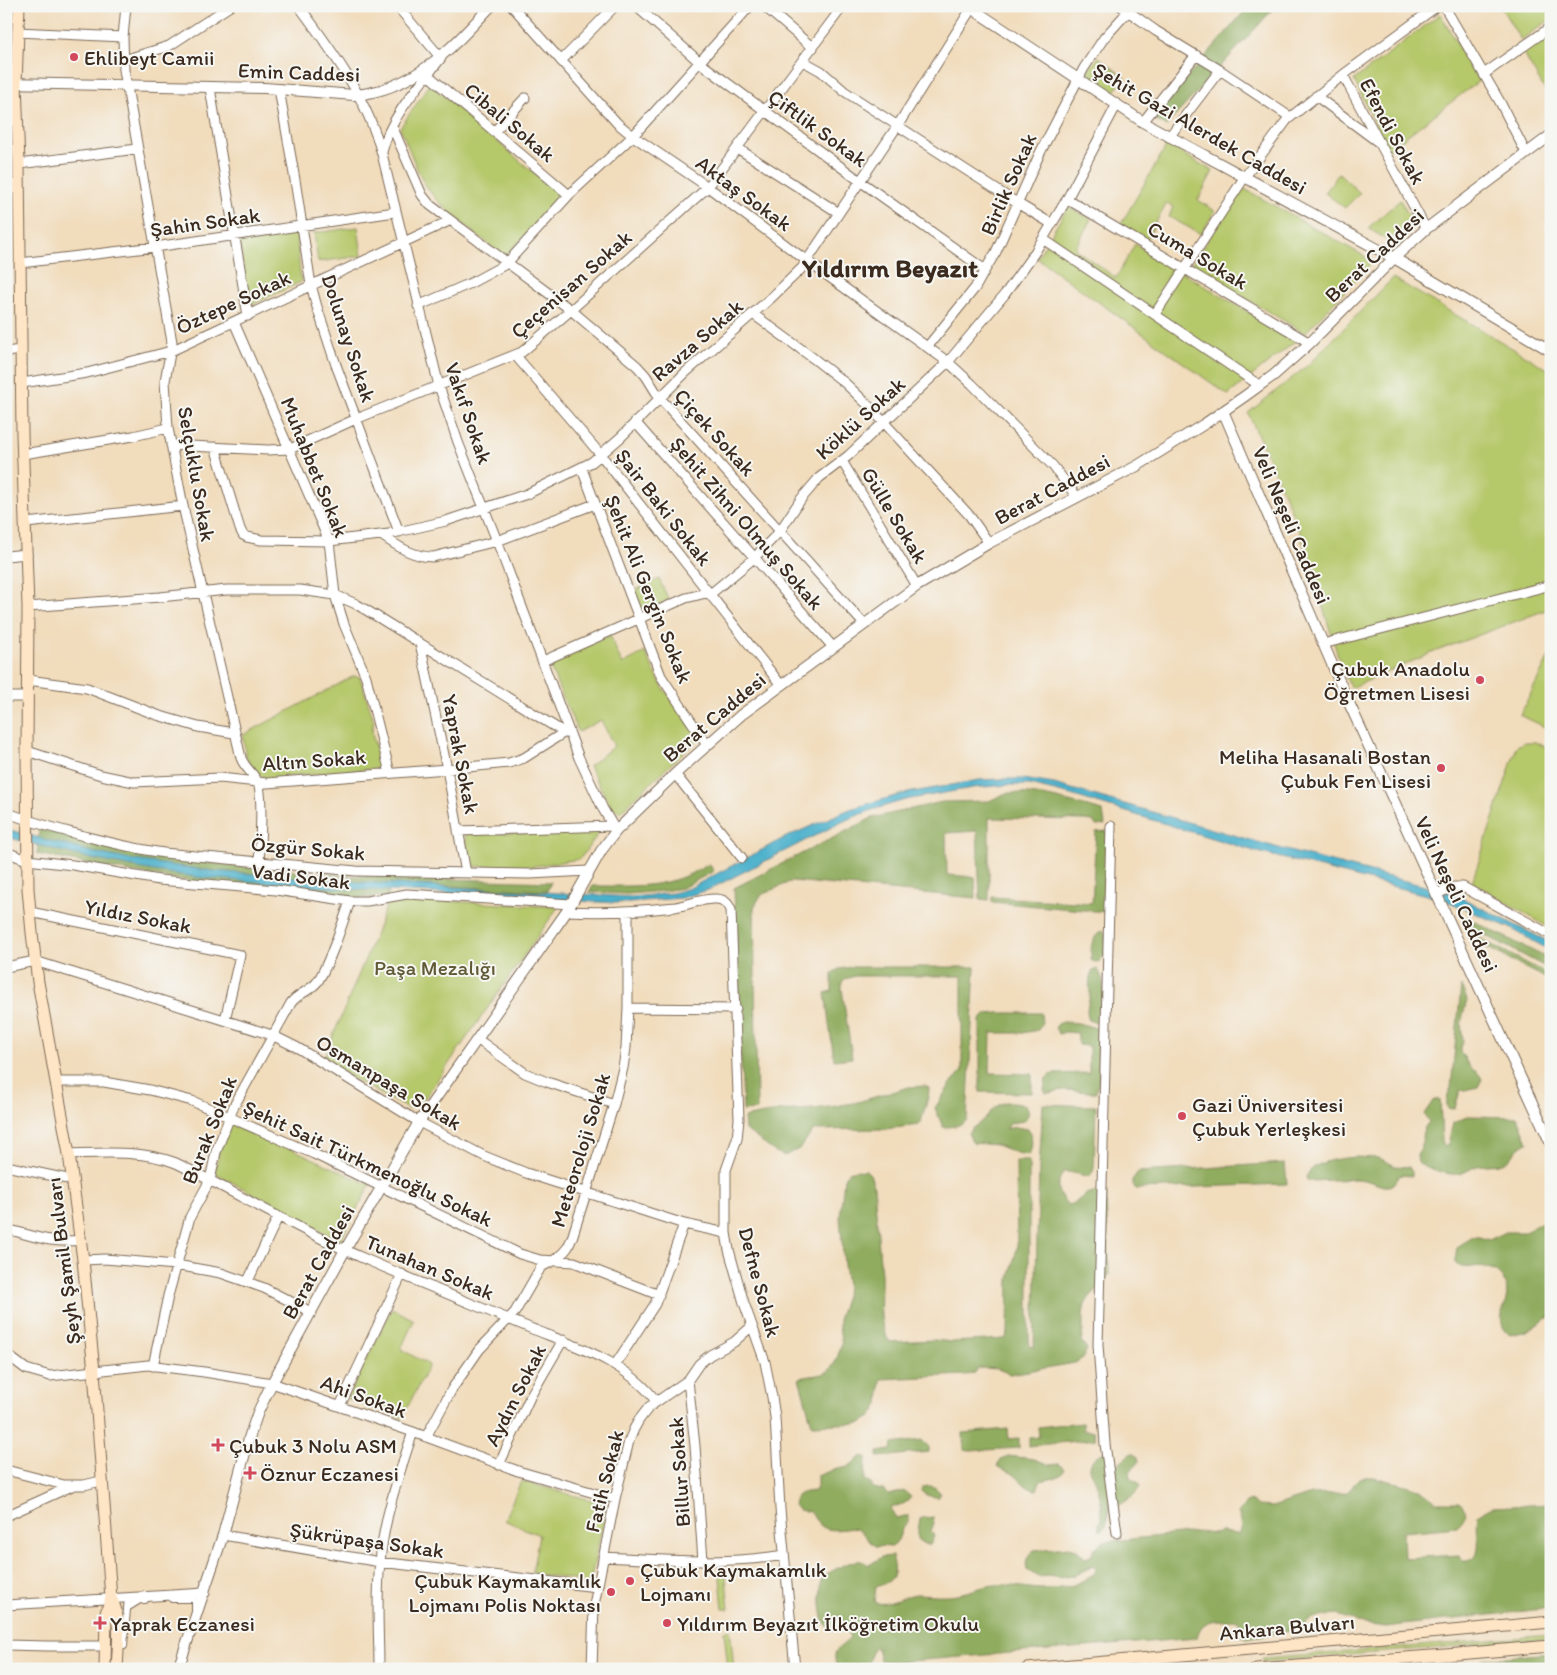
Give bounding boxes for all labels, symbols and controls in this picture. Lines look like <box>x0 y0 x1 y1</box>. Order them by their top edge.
place label: Ehlibeyt Camii <box>84 45 214 70</box>
marker: Ehlibeyt Camii <box>68 51 80 63</box>
street label: Emin Caddesi <box>237 57 361 87</box>
street label: Şehit Gazi Alerdek Caddesi <box>1089 57 1311 199</box>
street label: Efendi Sokak <box>1355 74 1432 189</box>
street label: Cibali Sokak <box>460 77 561 167</box>
street label: Çiftlik Sokak <box>764 84 872 172</box>
street label: Birlik Sokak <box>974 129 1042 239</box>
street label: Aktaş Sokak <box>691 150 797 236</box>
street label: Şahin Sokak <box>149 202 262 242</box>
street label: Berat Caddesi <box>1319 203 1429 307</box>
street label: Cuma Sokak <box>1143 215 1253 295</box>
street label: Çeçenisan Sokak <box>505 224 637 343</box>
district label: Yıldırım Beyazıt <box>801 252 978 284</box>
street label: Öztepe Sokak <box>172 264 295 339</box>
street label: Dolunay Sokak <box>317 271 382 406</box>
street label: Ravza Sokak <box>646 293 748 386</box>
street label: Vakıf Sokak <box>440 359 498 467</box>
street label: Köklü Sokak <box>810 371 910 465</box>
street label: Çiçek Sokak <box>669 383 761 481</box>
street label: Muhabbet Sokak <box>276 393 355 541</box>
street label: Selçuklu Sokak <box>173 405 221 544</box>
street label: Şehit Zihni Olmuş Sokak <box>665 431 829 615</box>
street label: Veli Neşeli Caddesi <box>1247 442 1337 608</box>
street label: Şair Baki Sokak <box>611 444 718 571</box>
street label: Berat Caddesi <box>990 448 1114 530</box>
street label: Gülle Sokak <box>857 462 934 568</box>
street label: Şehit Ali Gergin Sokak <box>600 491 698 687</box>
place label: Çubuk Anadolu Öğretmen Lisesi <box>1323 656 1470 705</box>
street label: Berat Caddesi <box>657 667 771 767</box>
marker: Çubuk Anadolu Öğretmen Lisesi <box>1474 674 1486 686</box>
street label: Yaprak Sokak <box>437 692 485 816</box>
street label: Altın Sokak <box>261 744 367 776</box>
place label: Meliha Hasanali Bostan Çubuk Fen Lisesi <box>1219 744 1431 793</box>
marker: Meliha Hasanali Bostan Çubuk Fen Lisesi <box>1435 762 1447 774</box>
street label: Veli Neşeli Caddesi <box>1410 812 1504 976</box>
street label: Özgür Sokak <box>250 831 367 865</box>
street label: Vadi Sokak <box>250 858 352 894</box>
street label: Yıldız Sokak <box>83 893 194 939</box>
park label: Paşa Mezalığı <box>374 955 496 980</box>
street label: Osmanpaşa Sokak <box>312 1029 466 1135</box>
street label: Meteoroloji Sokak <box>545 1070 615 1230</box>
street label: Burak Sokak <box>176 1072 242 1188</box>
place label: Gazi Üniversitesi Çubuk Yerleşkesi <box>1192 1092 1346 1141</box>
street label: Şehit Sait Türkmenoğlu Sokak <box>239 1094 497 1232</box>
marker: Gazi Üniversitesi Çubuk Yerleşkesi <box>1176 1110 1188 1122</box>
street label: Şeyh Şamil Bulvarı <box>40 1176 86 1346</box>
street label: Berat Caddesi <box>276 1200 360 1324</box>
street label: Defne Sokak <box>733 1224 787 1340</box>
street label: Tunahan Sokak <box>362 1229 498 1305</box>
street label: Aydın Sokak <box>479 1340 551 1450</box>
street label: Ahi Sokak <box>318 1369 411 1423</box>
street label: Billur Sokak <box>663 1416 695 1528</box>
street label: Fatih Sokak <box>579 1427 629 1535</box>
place label: Çubuk 3 Nolu ASM <box>229 1433 397 1458</box>
marker: Çubuk 3 Nolu ASM <box>211 1438 225 1452</box>
place label: Öznur Eczanesi <box>260 1461 399 1486</box>
marker: Öznur Eczanesi <box>244 1467 256 1479</box>
street label: Şükrüpaşa Sokak <box>288 1517 446 1563</box>
place label: Çubuk Kaymakamlık Lojmanı <box>640 1557 827 1606</box>
place label: Çubuk Kaymakamlık Lojmanı Polis Noktası <box>408 1568 601 1617</box>
marker: Çubuk Kaymakamlık Lojmanı <box>624 1575 636 1587</box>
marker: Çubuk Kaymakamlık Lojmanı Polis Noktası <box>605 1586 617 1598</box>
street label: Ankara Bulvarı <box>1218 1609 1356 1645</box>
place label: Yaprak Eczanesi <box>110 1611 255 1636</box>
place label: Yıldırım Beyazıt İlköğretim Okulu <box>677 1611 980 1636</box>
marker: Yaprak Eczanesi <box>94 1617 106 1629</box>
marker: Yıldırım Beyazıt İlköğretim Okulu <box>661 1617 673 1629</box>

